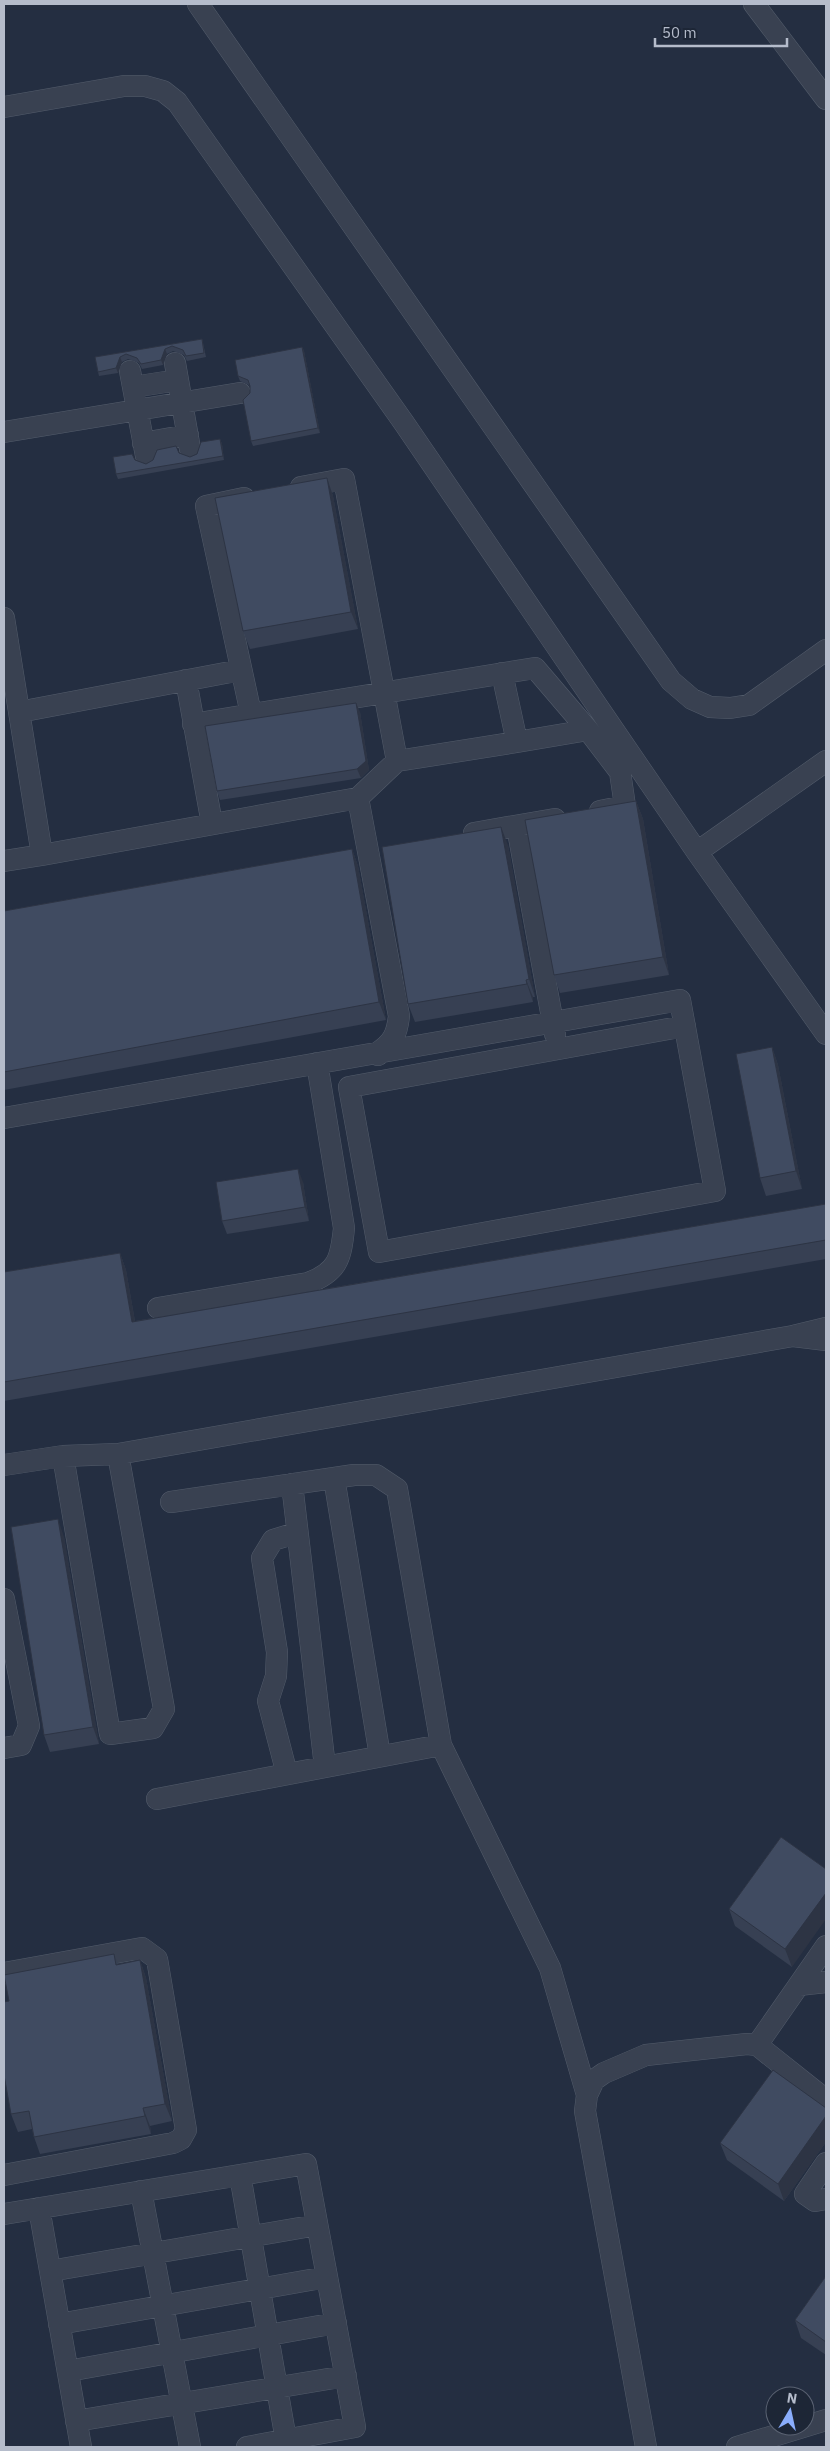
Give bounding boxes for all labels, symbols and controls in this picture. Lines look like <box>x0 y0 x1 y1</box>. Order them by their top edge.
scale bar <box>655 15 788 47</box>
text: 50 m <box>662 23 697 42</box>
north arrow <box>765 2386 815 2436</box>
text: N <box>786 2388 798 2408</box>

